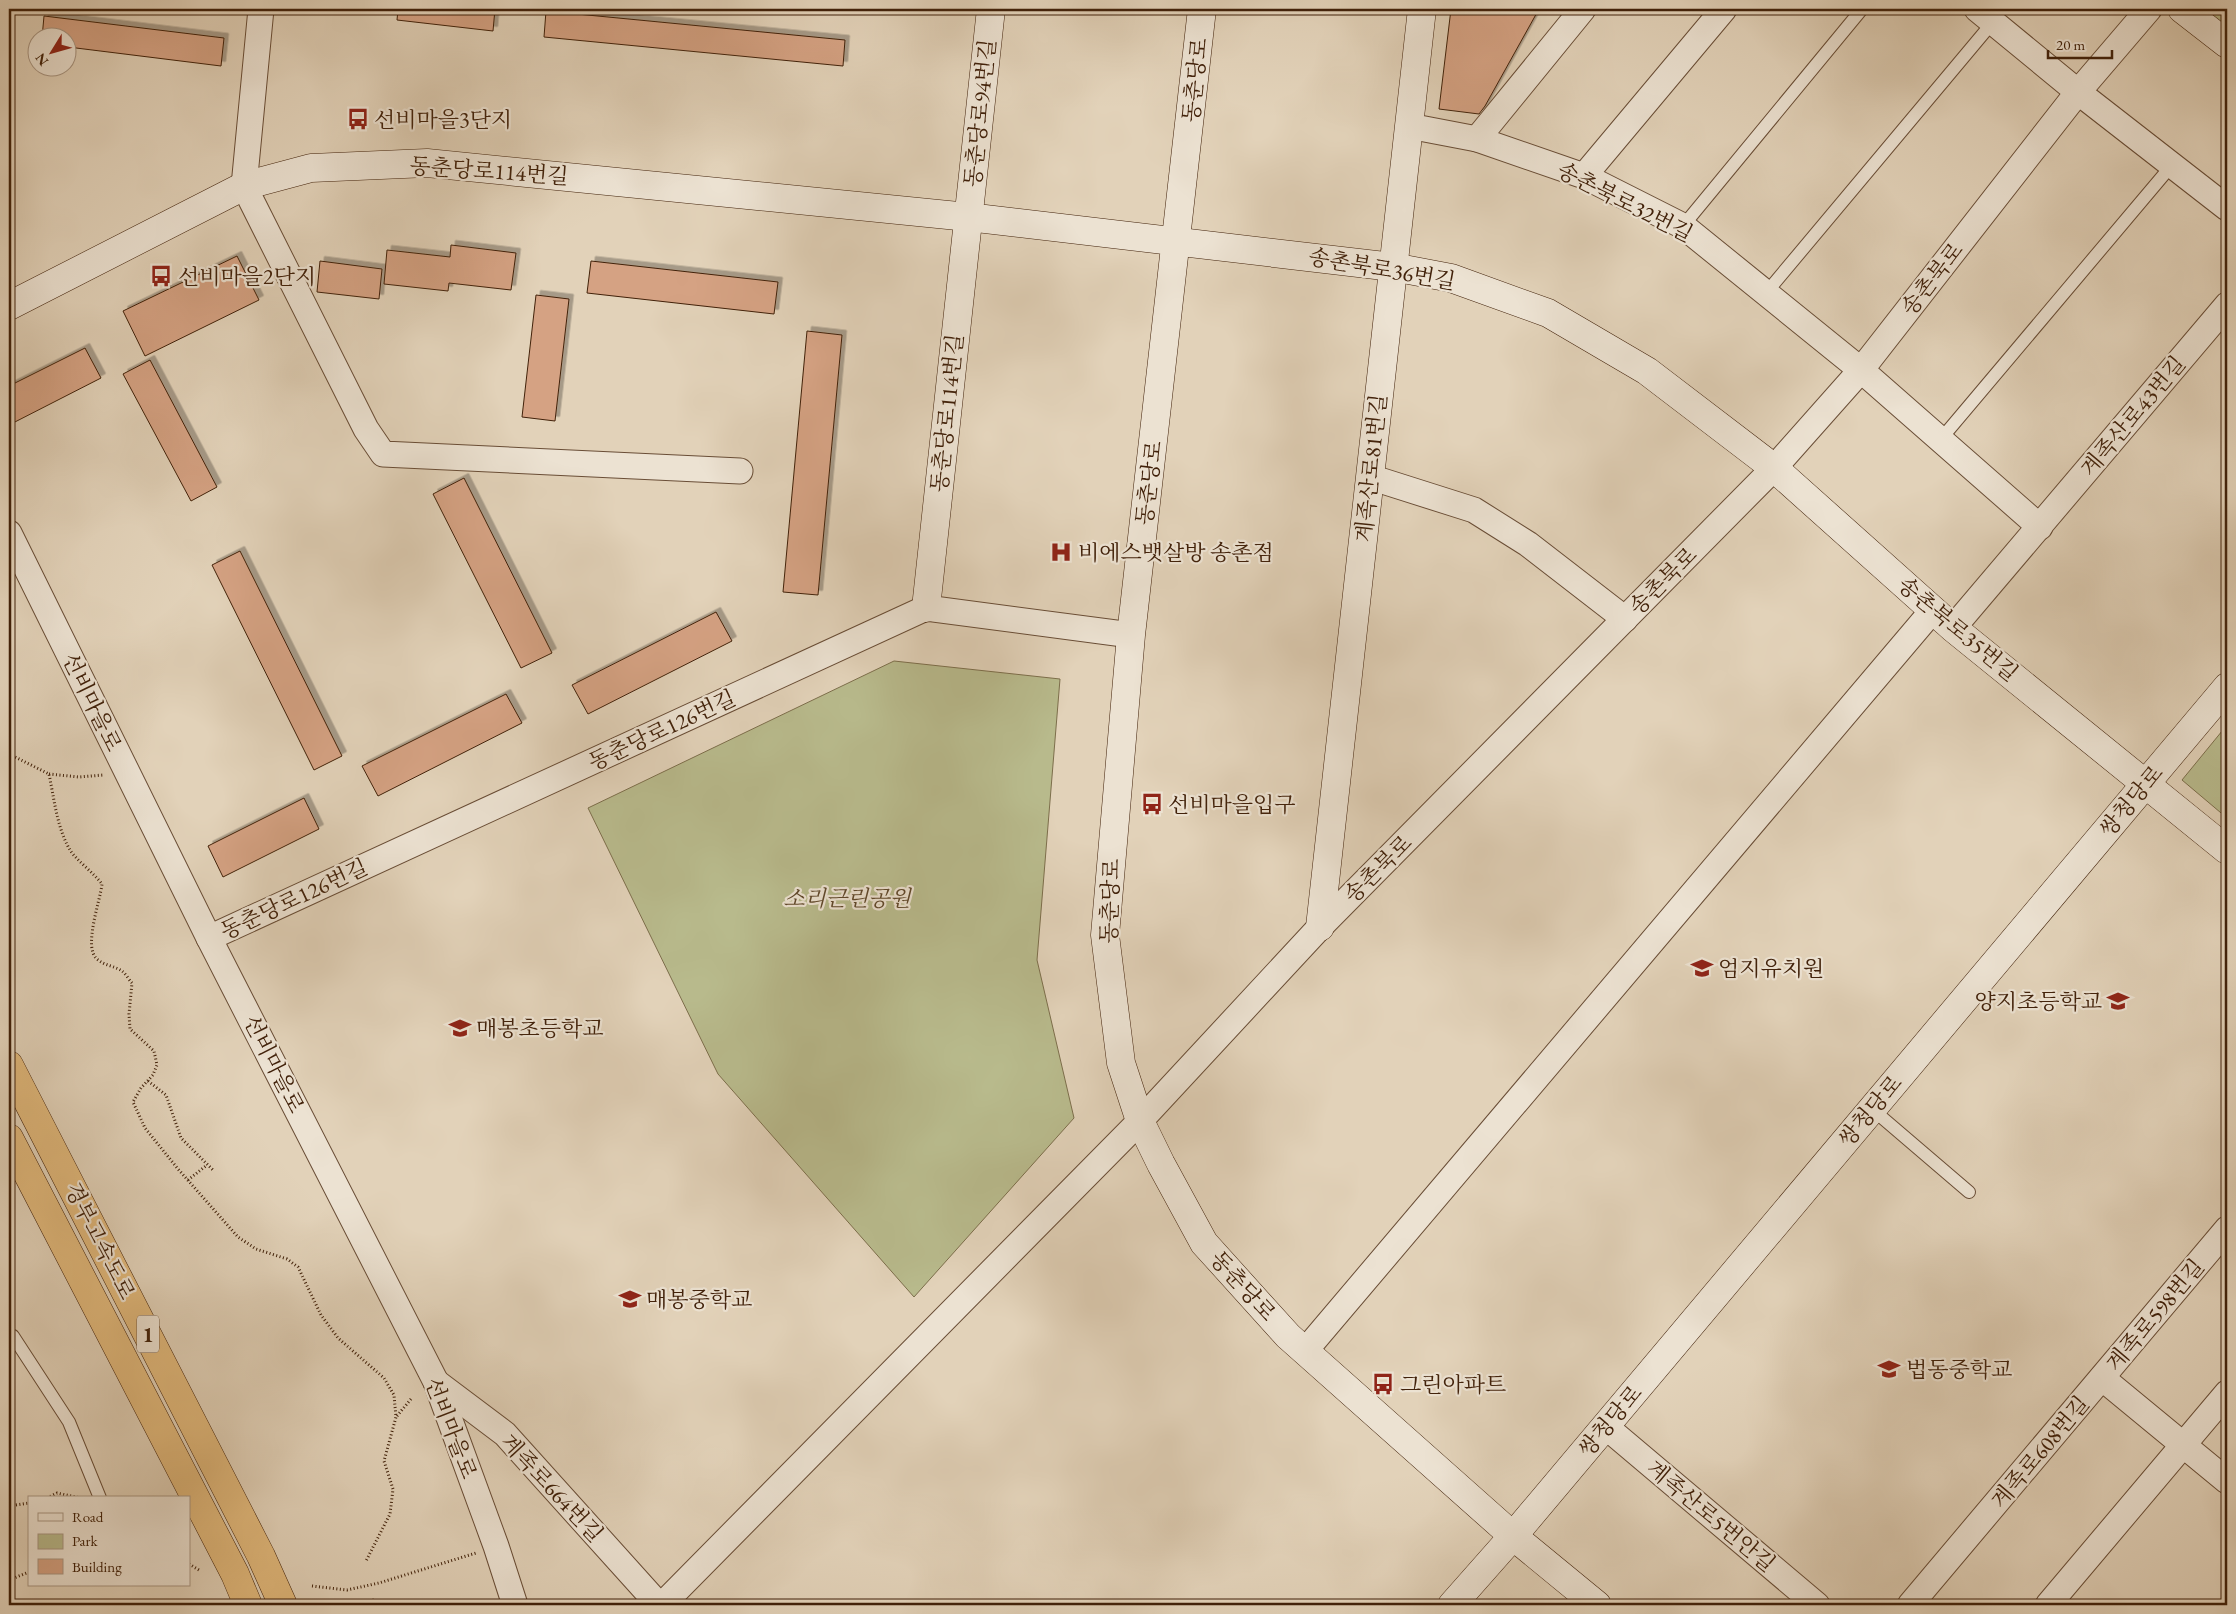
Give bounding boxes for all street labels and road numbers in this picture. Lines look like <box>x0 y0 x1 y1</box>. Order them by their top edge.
street label: 동춘당로 <box>1176 36 1214 124</box>
street label: 동춘당로94번길 <box>958 38 1002 188</box>
street label: 동춘당로114번길 <box>409 151 569 191</box>
street label: 송촌북로32번길 <box>1552 155 1698 249</box>
street label: 송촌북로 <box>1894 237 1970 321</box>
street label: 송촌북로36번길 <box>1306 242 1458 296</box>
street label: 동춘당로114번길 <box>924 332 970 494</box>
street label: 계족산로43번길 <box>2074 350 2192 482</box>
street label: 계족산로81번길 <box>1349 393 1393 543</box>
street label: 동춘당로 <box>1129 439 1169 527</box>
street label: 송촌북로 <box>1623 541 1703 621</box>
street label: 송촌북로35번길 <box>1892 570 2024 688</box>
street label: 선비마을로 <box>56 648 128 756</box>
street label: 동춘당로126번길 <box>584 683 740 777</box>
street label: 쌍청당로 <box>2093 759 2169 843</box>
street label: 송촌북로 <box>1338 829 1418 909</box>
street label: 동춘당로126번길 <box>216 852 372 946</box>
street label: 동춘당로 <box>1094 858 1126 944</box>
street label: 선비마을로 <box>237 1010 311 1118</box>
street label: 쌍청당로 <box>1832 1069 1908 1153</box>
street label: 경부고속도로 <box>58 1178 142 1304</box>
street label: 동춘당로 <box>1204 1245 1282 1327</box>
street label: 계족로598번길 <box>2100 1253 2210 1377</box>
road number: 1 <box>137 1316 159 1352</box>
street label: 선비마을로 <box>418 1373 484 1483</box>
street label: 쌍청당로 <box>1572 1379 1648 1463</box>
street label: 계족로608번길 <box>1985 1390 2095 1514</box>
street label: 계족로664번길 <box>494 1428 610 1548</box>
street label: 계족산로5번안길 <box>1641 1454 1781 1578</box>

